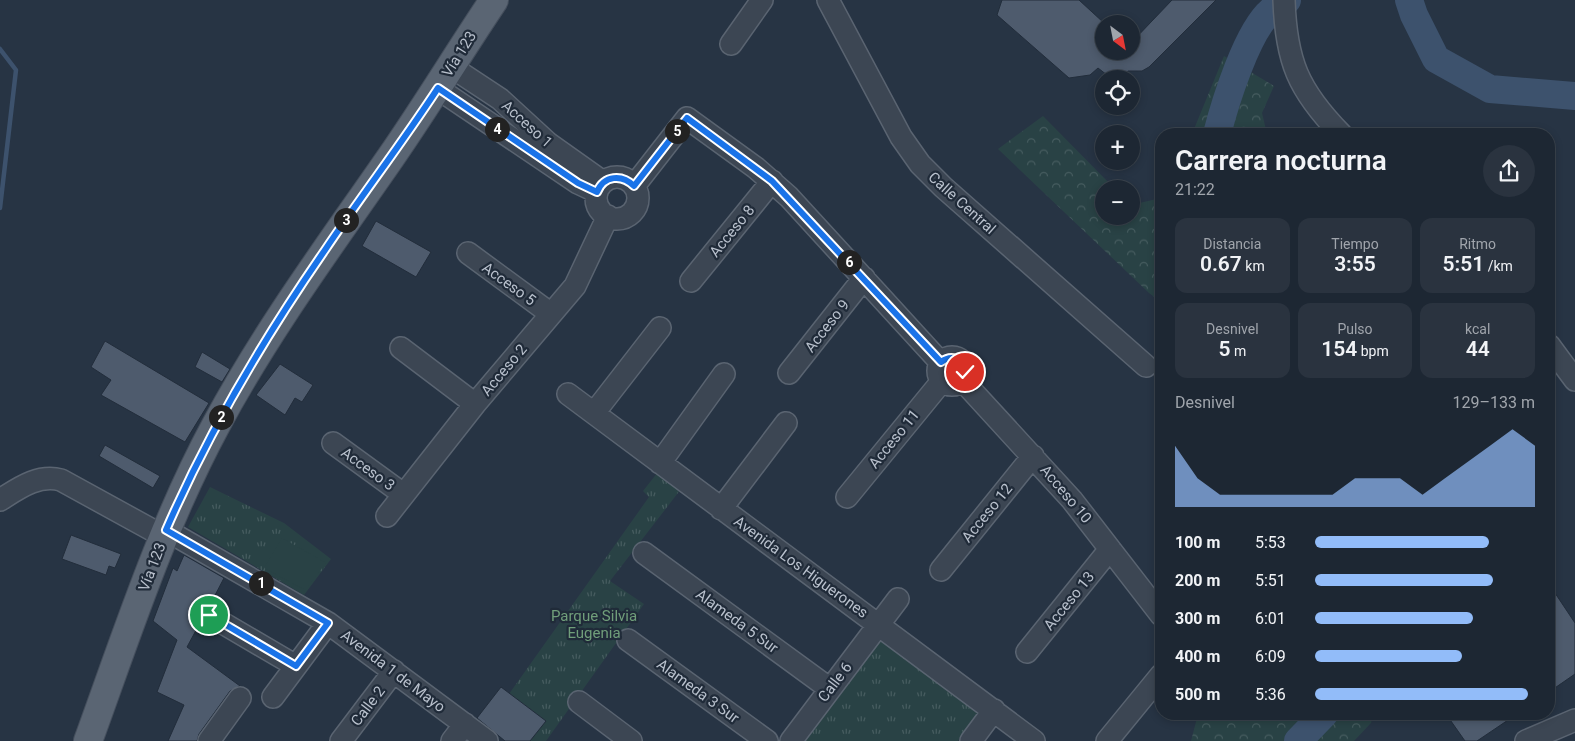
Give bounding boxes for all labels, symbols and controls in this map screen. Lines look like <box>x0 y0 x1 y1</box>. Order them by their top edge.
north arrow <box>1095 15 1140 60</box>
map controls <box>1095 15 1140 225</box>
street label: Vía 123 <box>438 28 480 80</box>
button: locate <box>1095 70 1140 115</box>
street label: Acceso 1 <box>498 97 556 151</box>
pin: 4 <box>484 116 510 142</box>
pin: 5 <box>664 118 690 144</box>
text: 4 <box>493 121 502 137</box>
text: 5 <box>673 123 682 139</box>
button: + <box>1095 125 1140 170</box>
text: Carrera nocturna <box>1175 144 1387 177</box>
button: share <box>1483 145 1535 197</box>
street label: Calle Central <box>925 168 999 238</box>
button: − <box>1095 180 1140 225</box>
text: 21:22 <box>1175 180 1215 199</box>
street label: Acceso 8 <box>706 201 758 261</box>
pin: 3 <box>334 208 358 232</box>
text: 3 <box>342 212 351 228</box>
text: Distancia <box>1203 236 1261 252</box>
text: Tiempo <box>1331 236 1379 252</box>
text: Ritmo <box>1459 236 1496 252</box>
pin: 6 <box>836 250 862 274</box>
text: 0.67 <box>1200 252 1242 276</box>
text: 3:55 <box>1334 252 1376 276</box>
text: 5:51 <box>1442 252 1484 276</box>
text: 6 <box>845 254 854 270</box>
text: km <box>1242 258 1265 274</box>
text: /km <box>1484 258 1513 274</box>
street label: Acceso 5 <box>479 259 539 309</box>
street label: Acceso 9 <box>801 296 853 356</box>
text: Desnivel <box>1206 321 1259 337</box>
text: Pulso <box>1337 321 1373 337</box>
text: kcal <box>1465 321 1490 337</box>
text: 5 <box>1218 337 1230 361</box>
text: 154 <box>1321 337 1357 361</box>
text: 44 <box>1466 337 1490 361</box>
street label: Acceso 2 <box>477 341 531 399</box>
text: m <box>1230 343 1246 359</box>
text: bpm <box>1357 343 1389 359</box>
pin <box>944 351 986 393</box>
icon: check <box>951 358 979 386</box>
text: Desnivel <box>1175 393 1235 412</box>
text: 129–133 m <box>1453 393 1535 412</box>
pin: 2 <box>208 404 234 430</box>
street label: Acceso 11 <box>865 406 923 472</box>
text: 2 <box>217 409 226 425</box>
street label: Acceso 3 <box>338 444 398 494</box>
street label: Acceso 10 <box>1037 461 1095 527</box>
street label: Acceso 12 <box>958 480 1016 546</box>
street label: Avenida Los Higuerones <box>730 512 872 622</box>
text: 100 m <box>1175 533 1220 552</box>
text: 5:53 <box>1255 533 1286 552</box>
street label: Vía 123 <box>135 540 169 594</box>
street label: Acceso 13 <box>1040 568 1098 634</box>
pin: 1 <box>248 570 274 596</box>
text: 200 m <box>1175 571 1220 590</box>
text: 5:51 <box>1255 571 1286 590</box>
text: 1 <box>257 575 266 591</box>
street label: Alameda 5 Sur <box>692 585 782 657</box>
pin <box>188 594 230 636</box>
icon: arrive <box>195 601 223 629</box>
park label: Parque Silvia Eugenia <box>551 607 637 642</box>
text: 300 m <box>1175 609 1220 628</box>
text: 6:01 <box>1255 609 1286 628</box>
street label: Avenida 1 de Mayo <box>337 626 449 716</box>
text: 400 m <box>1175 647 1220 666</box>
text: 6:09 <box>1255 647 1286 666</box>
street label: Alameda 3 Sur <box>653 655 743 727</box>
street label: Calle 6 <box>814 658 856 706</box>
street label: Calle 2 <box>347 682 389 730</box>
text: 500 m <box>1175 685 1220 704</box>
text: 5:36 <box>1255 685 1286 704</box>

